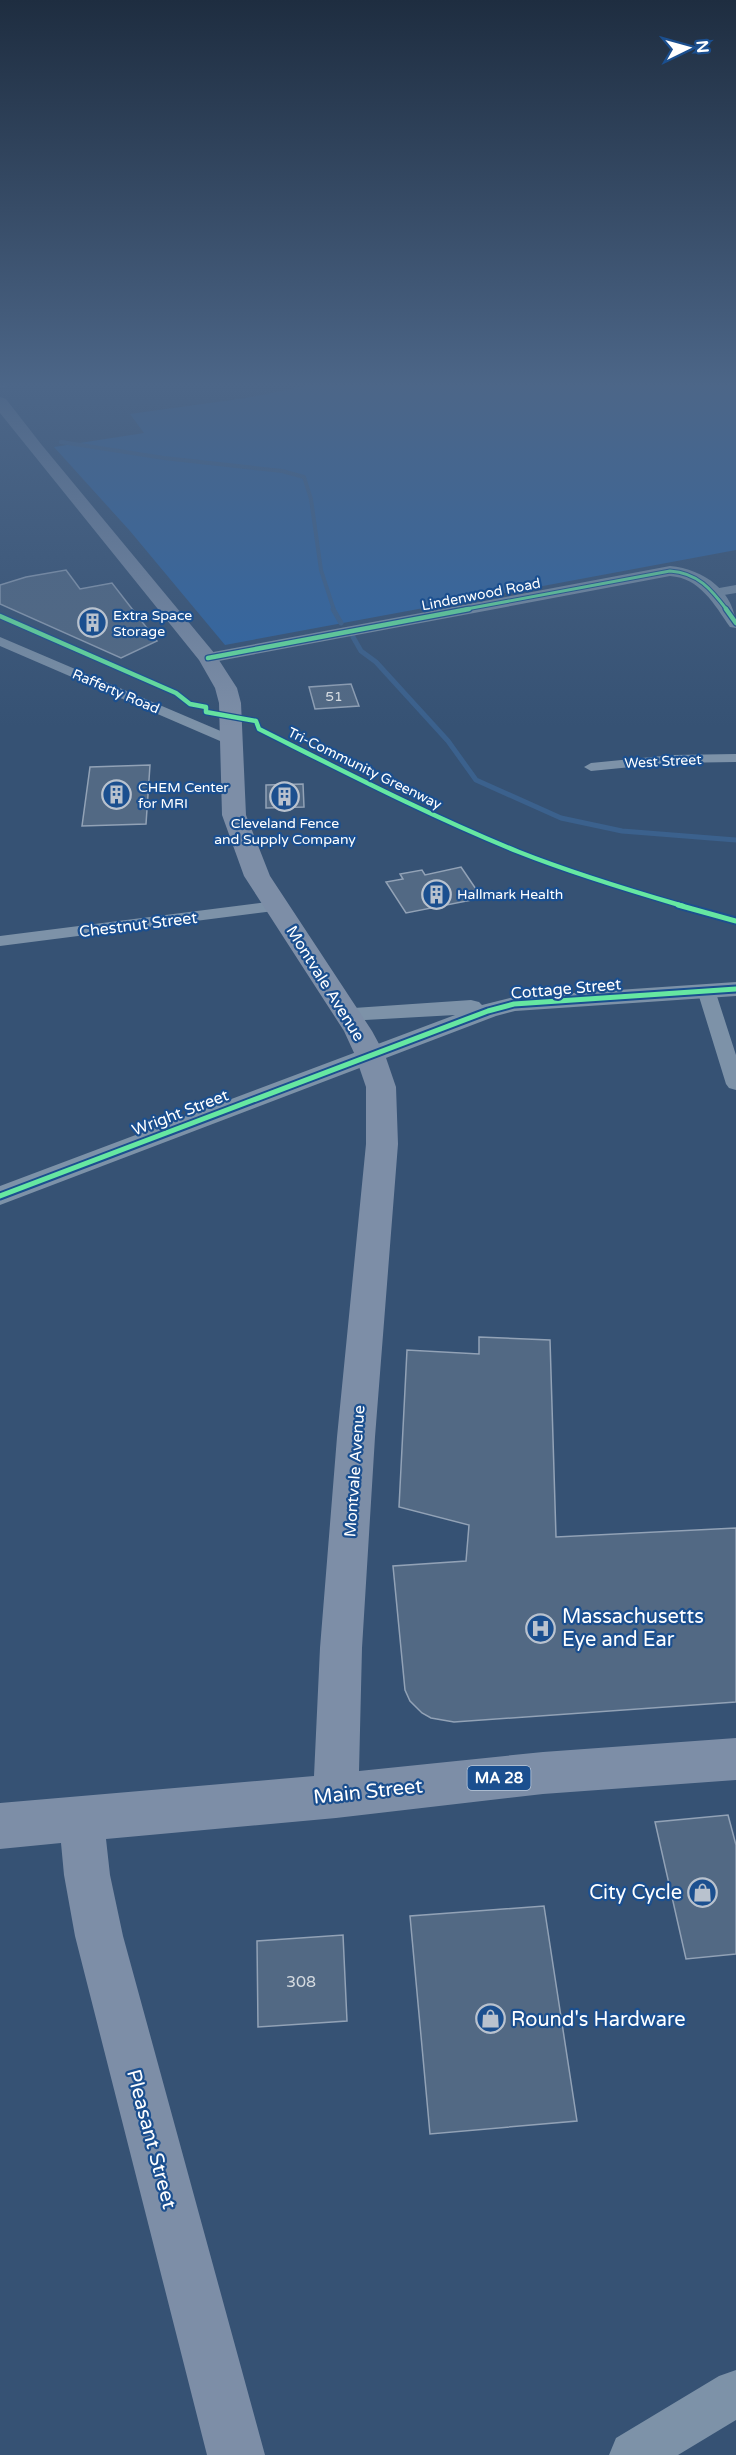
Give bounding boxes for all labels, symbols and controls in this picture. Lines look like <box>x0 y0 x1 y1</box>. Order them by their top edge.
north arrow <box>658 18 718 78</box>
text: N <box>691 40 712 54</box>
street label: Lindenwood Road <box>420 575 542 614</box>
building icon: Extra Space Storage <box>76 607 108 639</box>
place label: Extra Space Storage <box>113 607 192 640</box>
street label: Rafferty Road <box>70 665 162 717</box>
house number: 51 <box>325 688 343 705</box>
street label: Tri-Community Greenway <box>285 724 445 813</box>
street label: West Street <box>624 751 703 772</box>
building icon: CHEM Center for MRI <box>101 779 133 811</box>
place label: CHEM Center for MRI <box>138 779 229 812</box>
building icon: Cleveland Fence and Supply Company <box>269 780 301 812</box>
place label: Cleveland Fence and Supply Company <box>214 815 356 848</box>
building icon: Hallmark Health <box>420 878 452 910</box>
place label: Hallmark Health <box>457 886 563 903</box>
street label: Chestnut Street <box>78 908 198 942</box>
street label: Montvale Avenue <box>282 922 369 1045</box>
street label: Cottage Street <box>510 974 622 1004</box>
street label: Wright Street <box>129 1085 232 1141</box>
street label: Montvale Avenue <box>340 1404 370 1538</box>
place label: Massachusetts Eye and Ear <box>562 1605 704 1652</box>
hospital icon: Massachusetts Eye and Ear <box>525 1612 557 1644</box>
road number: MA 28 <box>468 1766 530 1790</box>
street label: Main Street <box>312 1774 424 1810</box>
shop icon: City Cycle <box>687 1876 719 1908</box>
place label: City Cycle <box>589 1881 682 1905</box>
house number: 308 <box>286 1972 316 1992</box>
shop icon: Round's Hardware <box>474 2003 506 2035</box>
place label: Round's Hardware <box>511 2008 686 2032</box>
street label: Pleasant Street <box>121 2067 181 2212</box>

